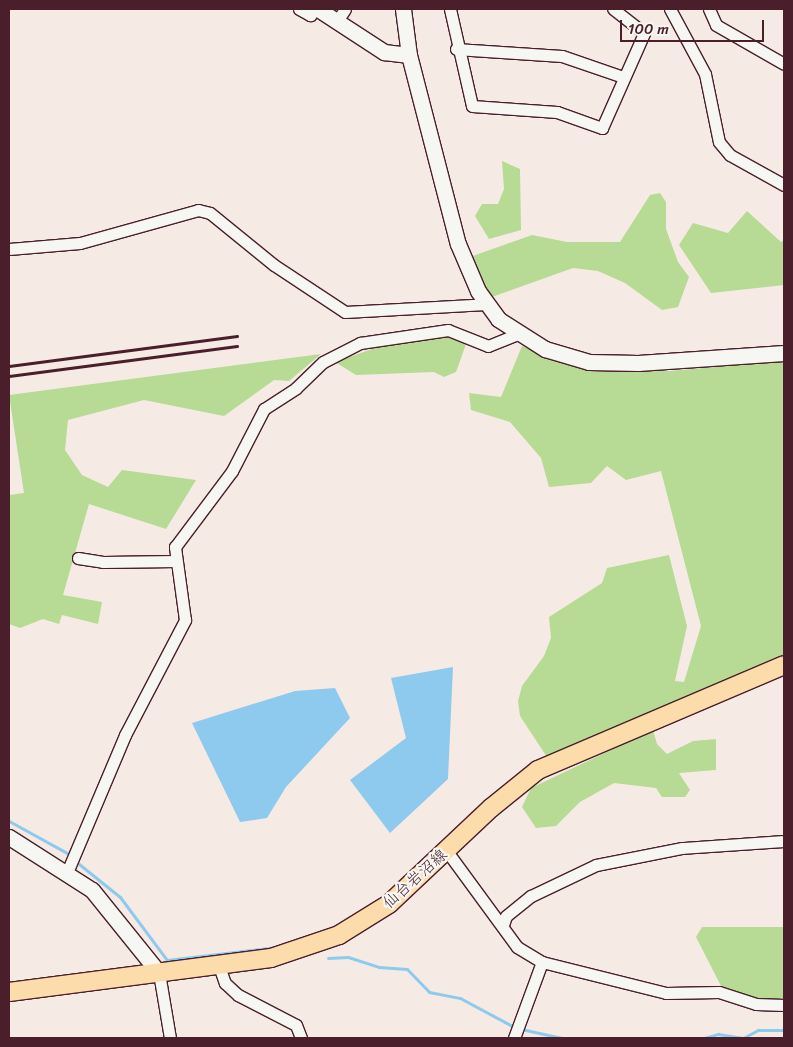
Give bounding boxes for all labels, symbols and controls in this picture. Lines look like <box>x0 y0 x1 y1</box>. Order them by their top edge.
scale bar <box>623 10 767 42</box>
text: 100 m <box>628 16 669 42</box>
street label: 仙台岩沼線 <box>379 845 451 913</box>

